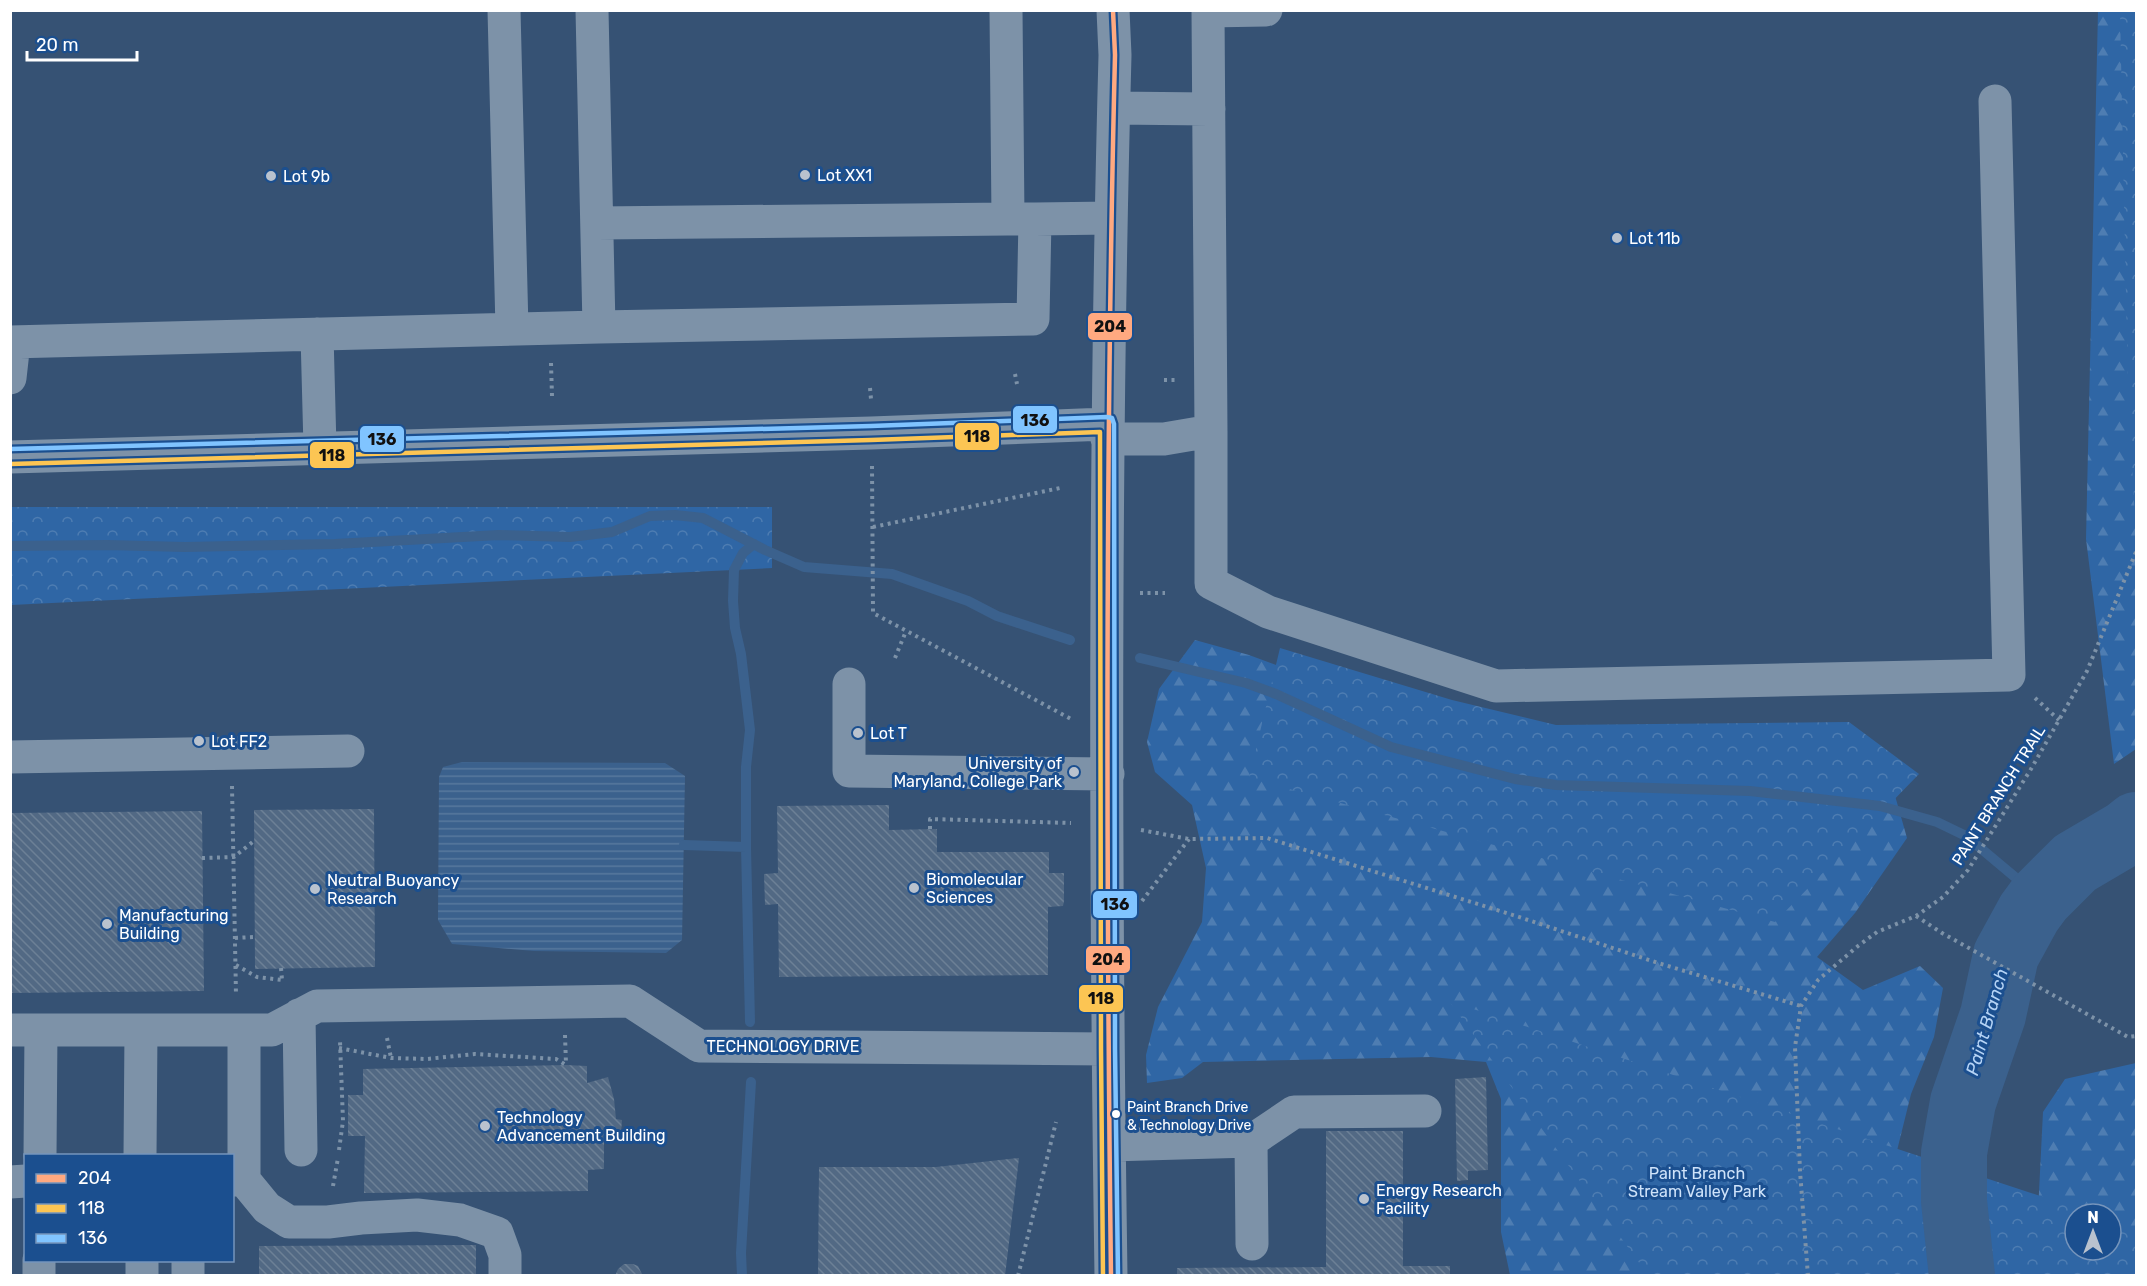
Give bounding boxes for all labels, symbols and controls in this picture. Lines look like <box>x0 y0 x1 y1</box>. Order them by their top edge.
scale bar <box>27 24 136 62</box>
text: 20 m <box>36 34 78 56</box>
place label: Lot XX1 <box>817 166 872 185</box>
place label: Lot 9b <box>283 167 330 186</box>
marker: Lot XX1 <box>798 168 812 182</box>
marker: Lot 9b <box>264 169 278 183</box>
place label: Lot 11b <box>1629 229 1680 248</box>
marker: Lot 11b <box>1610 231 1624 245</box>
line badge: 204 <box>1087 312 1133 341</box>
text: 204 <box>1094 317 1126 336</box>
line badge: 136 <box>1012 405 1058 434</box>
text: 136 <box>1021 411 1049 430</box>
line badge: 118 <box>954 422 1000 451</box>
line badge: 136 <box>359 425 405 453</box>
text: 118 <box>964 427 991 446</box>
text: 136 <box>368 430 396 449</box>
line badge: 118 <box>309 441 355 469</box>
text: 118 <box>319 446 346 465</box>
street label: PAINT BRANCH TRAIL <box>1948 722 2049 869</box>
place label: Lot T <box>870 724 907 743</box>
marker: Lot T <box>851 726 865 740</box>
place label: Lot FF2 <box>211 732 267 751</box>
marker: Lot FF2 <box>192 734 206 748</box>
place label: University of Maryland, College Park <box>893 754 1063 791</box>
marker: University of Maryland, College Park <box>1067 765 1081 779</box>
place label: Biomolecular Sciences <box>926 870 1023 907</box>
place label: Neutral Buoyancy Research <box>327 871 459 908</box>
marker: Biomolecular Sciences <box>907 881 921 895</box>
marker: Neutral Buoyancy Research <box>308 882 322 896</box>
line badge: 136 <box>1092 890 1138 919</box>
text: 136 <box>1101 895 1129 914</box>
place label: Manufacturing Building <box>119 906 229 943</box>
marker: Manufacturing Building <box>100 917 114 931</box>
line badge: 204 <box>1085 945 1131 974</box>
text: 204 <box>1092 950 1124 969</box>
water label: Paint Branch <box>1961 966 2013 1078</box>
line badge: 118 <box>1078 984 1124 1013</box>
text: 118 <box>1088 989 1115 1008</box>
street label: TECHNOLOGY DRIVE <box>707 1037 859 1056</box>
place label: Paint Branch Drive & Technology Drive <box>1127 1099 1252 1134</box>
place label: Technology Advancement Building <box>497 1108 666 1145</box>
marker: Paint Branch Drive & Technology Drive <box>1110 1108 1122 1120</box>
marker: Technology Advancement Building <box>478 1119 492 1133</box>
legend <box>24 1154 234 1262</box>
park label: Paint Branch Stream Valley Park <box>1628 1164 1767 1201</box>
text: 204 <box>78 1167 111 1189</box>
place label: Energy Research Facility <box>1376 1181 1502 1218</box>
marker: Energy Research Facility <box>1357 1192 1371 1206</box>
text: 118 <box>78 1197 105 1219</box>
north arrow <box>2063 1202 2123 1262</box>
text: N <box>2087 1208 2099 1227</box>
text: 136 <box>78 1227 108 1249</box>

